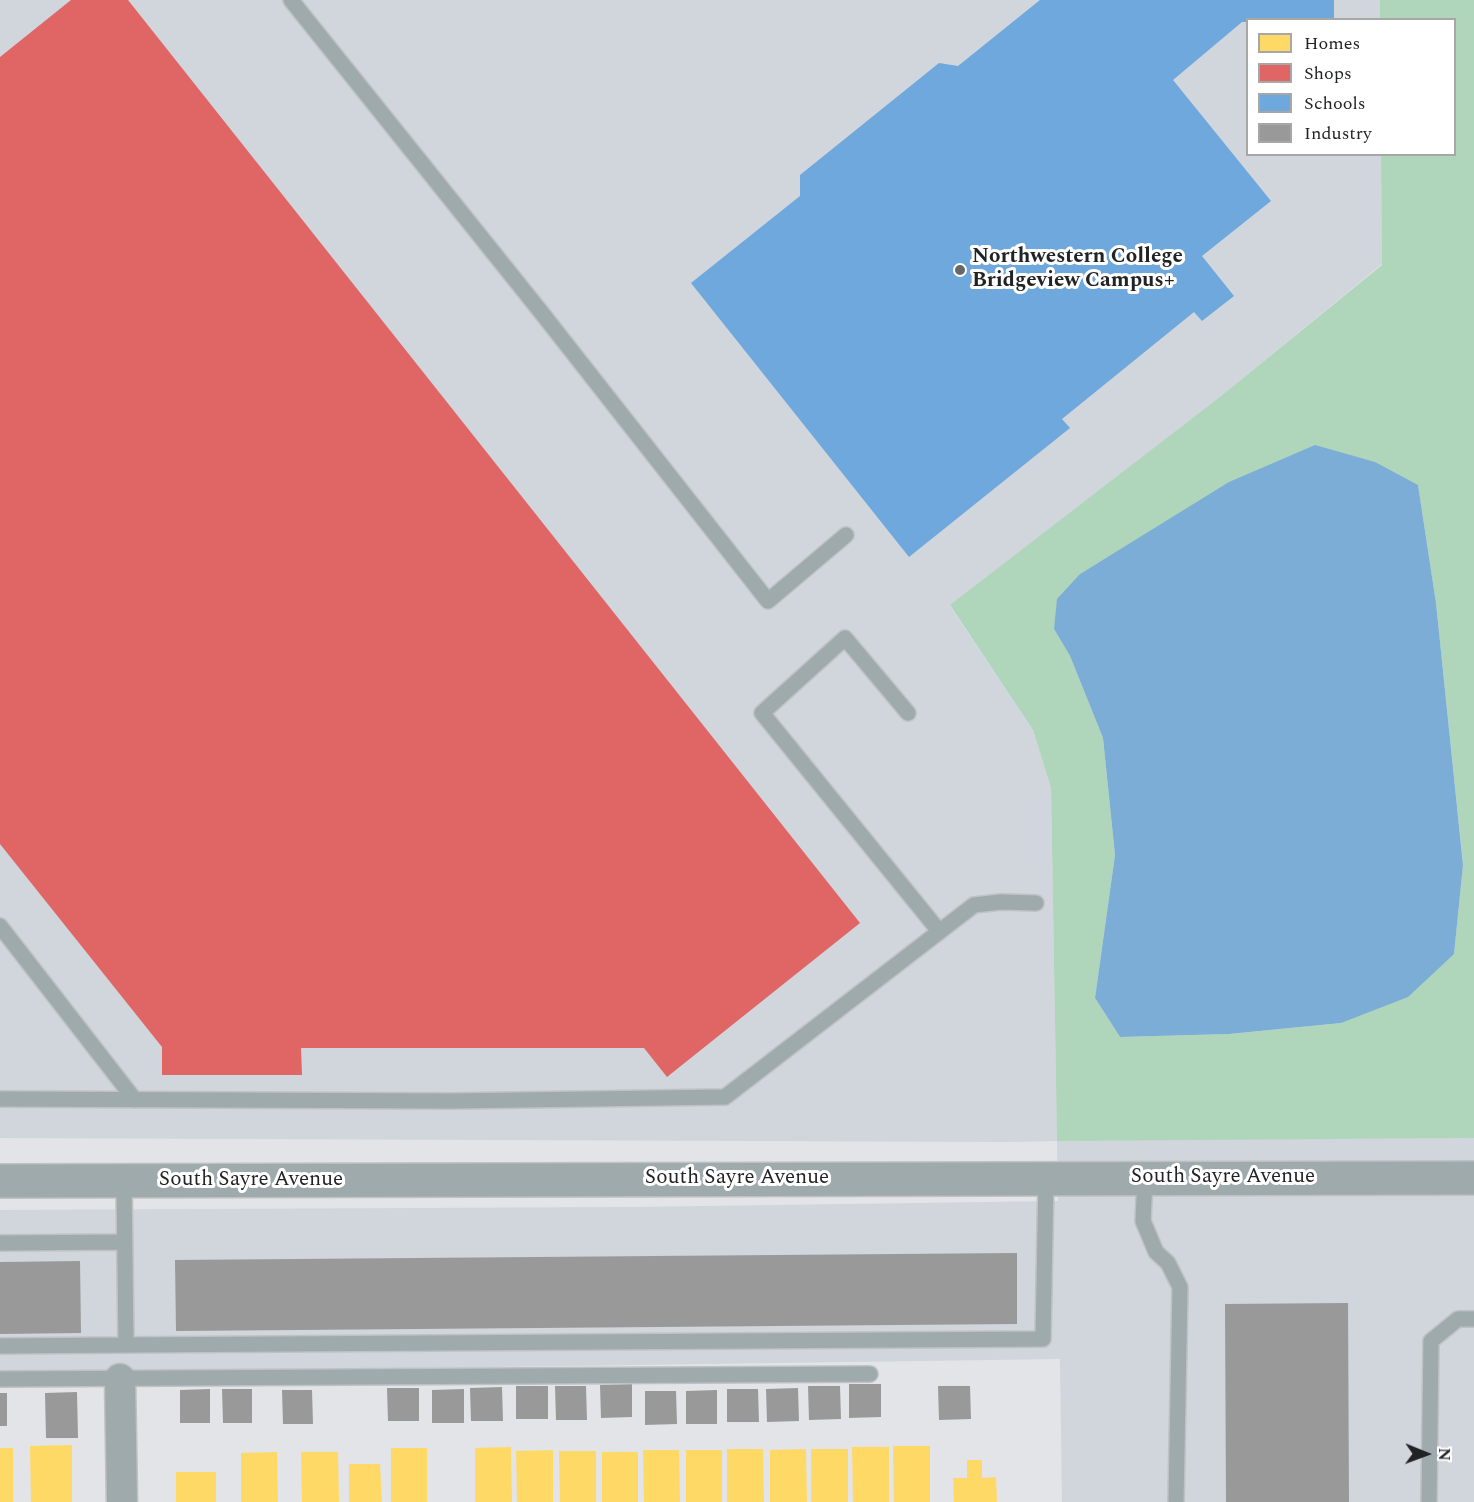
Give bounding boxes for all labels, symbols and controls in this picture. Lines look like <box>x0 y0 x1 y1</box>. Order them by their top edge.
legend <box>1246 18 1456 156</box>
text: Homes <box>1304 30 1360 57</box>
text: Shops <box>1304 60 1352 87</box>
text: Schools <box>1304 90 1366 117</box>
text: Industry <box>1304 120 1372 147</box>
place label: Northwestern College Bridgeview Campus+ <box>972 245 1183 295</box>
marker: Northwestern College Bridgeview Campus+ <box>953 263 967 277</box>
street label: South Sayre Avenue <box>1131 1165 1315 1191</box>
street label: South Sayre Avenue <box>645 1166 829 1192</box>
street label: South Sayre Avenue <box>159 1168 343 1194</box>
north arrow <box>1396 1424 1456 1484</box>
text: N <box>1432 1448 1456 1461</box>

